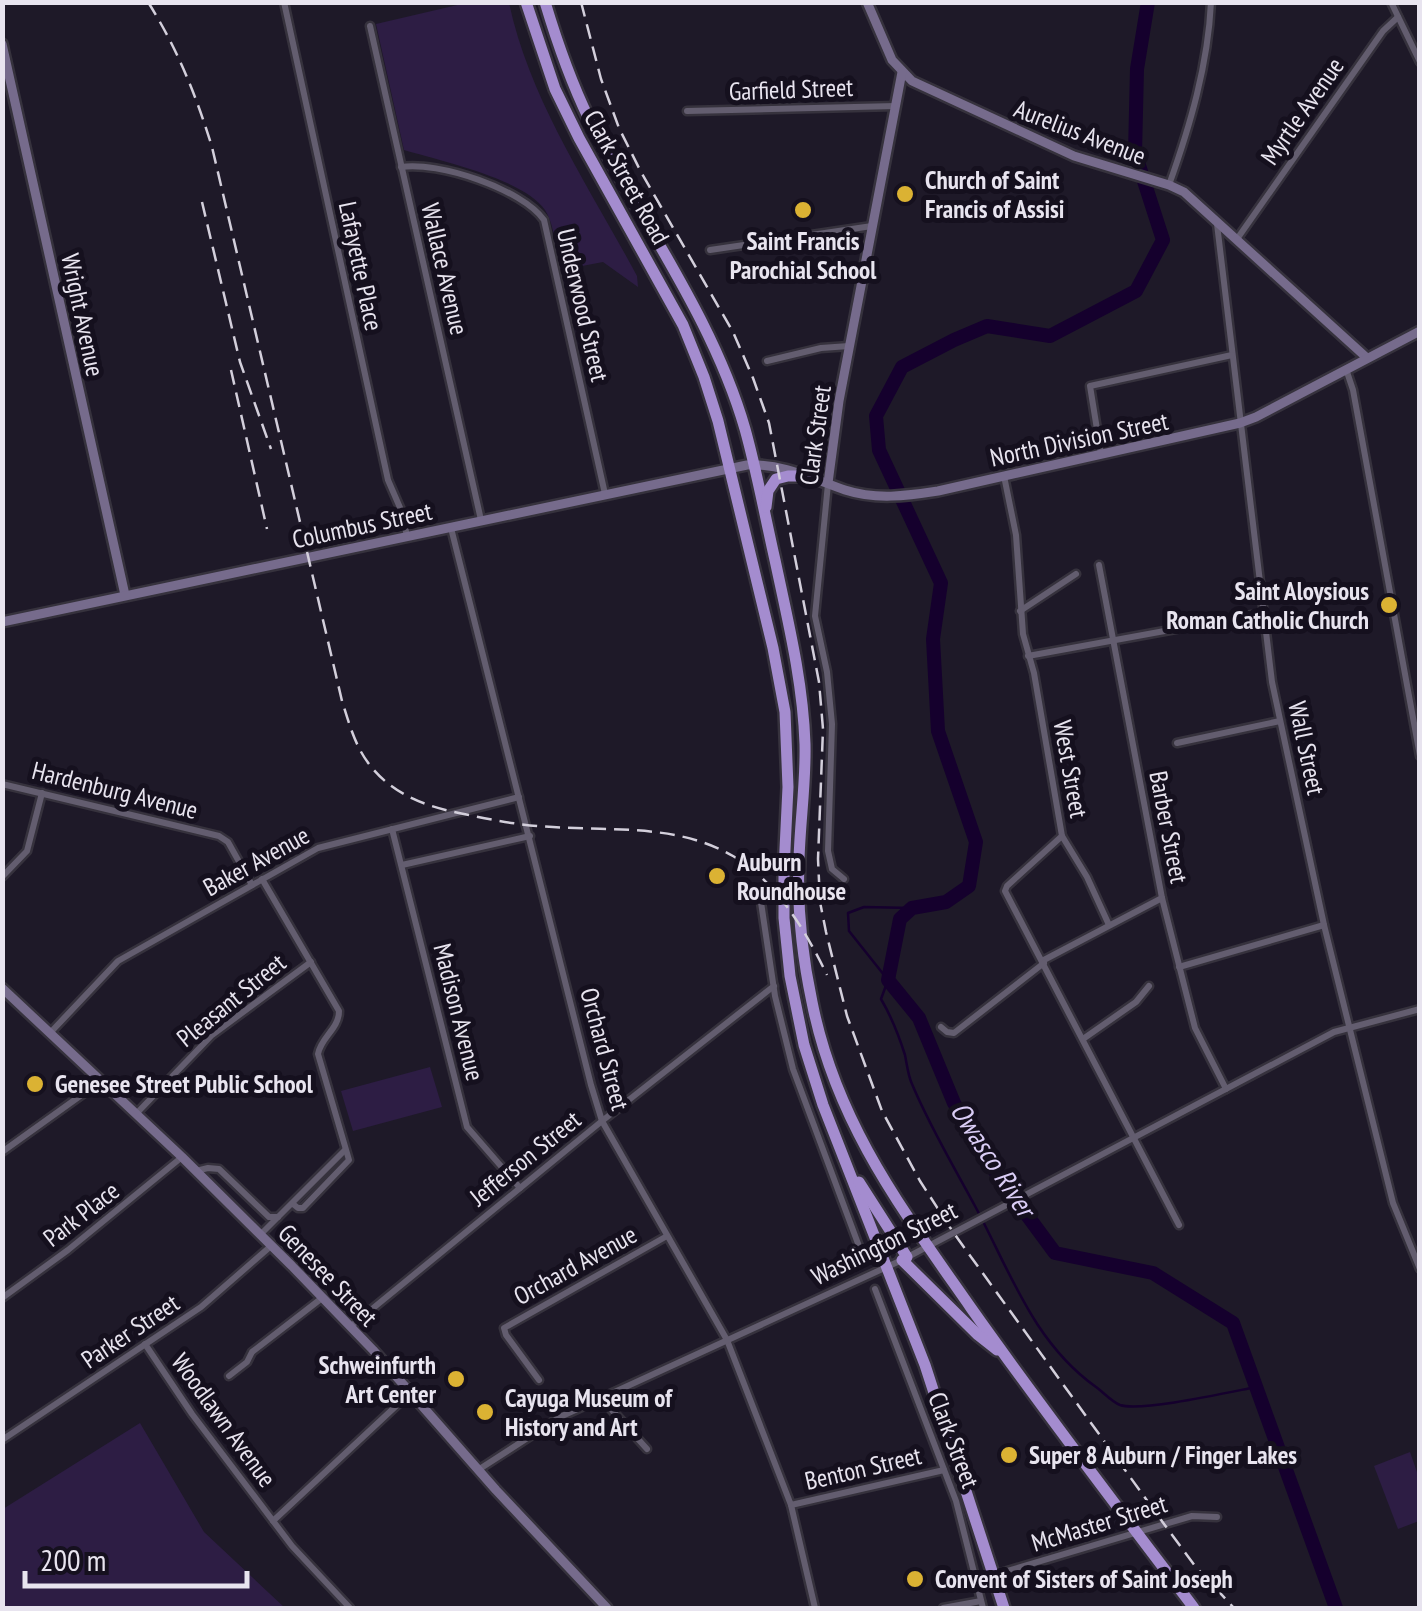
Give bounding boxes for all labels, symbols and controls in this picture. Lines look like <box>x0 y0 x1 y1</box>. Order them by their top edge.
street label: Myrtle Avenue <box>1253 51 1351 171</box>
street label: Garfield Street <box>728 71 854 107</box>
street label: Aurelius Avenue <box>1010 92 1150 172</box>
street label: Clark Street Road <box>577 104 677 250</box>
place label: Church of Saint Francis of Assisi <box>925 164 1064 225</box>
marker: Church of Saint Francis of Assisi <box>894 183 916 205</box>
street label: Lafayette Place <box>332 198 390 334</box>
marker: Saint Francis Parochial School <box>792 199 814 221</box>
street label: Wallace Avenue <box>414 200 476 338</box>
street label: Underwood Street <box>550 225 616 385</box>
place label: Saint Francis Parochial School <box>730 225 877 286</box>
street label: Wright Avenue <box>54 251 112 379</box>
street label: Clark Street <box>792 383 838 487</box>
street label: North Division Street <box>987 404 1171 473</box>
street label: Columbus Street <box>289 495 435 555</box>
place label: Saint Aloysious Roman Catholic Church <box>1166 575 1369 636</box>
marker: Saint Aloysious Roman Catholic Church <box>1378 594 1400 616</box>
street label: Wall Street <box>1282 698 1333 798</box>
street label: West Street <box>1047 718 1095 820</box>
street label: Hardenburg Avenue <box>29 754 201 826</box>
street label: Barber Street <box>1142 768 1196 886</box>
street label: Baker Avenue <box>197 819 315 903</box>
place label: Auburn Roundhouse <box>736 846 846 907</box>
marker: Auburn Roundhouse <box>706 865 728 887</box>
street label: Madison Avenue <box>427 940 491 1084</box>
street label: Pleasant Street <box>170 946 292 1054</box>
street label: Orchard Street <box>573 984 637 1114</box>
place label: Genesee Street Public School <box>55 1068 314 1100</box>
marker: Genesee Street Public School <box>24 1073 46 1095</box>
water label: Owasco River <box>943 1094 1047 1227</box>
street label: Jefferson Street <box>462 1103 587 1213</box>
street label: Park Place <box>37 1174 125 1254</box>
street label: Washington Street <box>806 1194 962 1292</box>
street label: Genesee Street <box>271 1217 385 1333</box>
street label: Orchard Avenue <box>508 1218 642 1312</box>
street label: Parker Street <box>75 1287 185 1375</box>
street label: Woodlawn Avenue <box>165 1347 283 1493</box>
place label: Schweinfurth Art Center <box>318 1349 437 1410</box>
marker: Schweinfurth Art Center <box>445 1368 467 1390</box>
place label: Cayuga Museum of History and Art <box>505 1382 673 1443</box>
street label: Clark Street <box>921 1387 987 1493</box>
marker: Cayuga Museum of History and Art <box>474 1401 496 1423</box>
street label: Benton Street <box>802 1439 924 1497</box>
place label: Super 8 Auburn / Finger Lakes <box>1029 1439 1297 1471</box>
marker: Super 8 Auburn / Finger Lakes <box>998 1444 1020 1466</box>
street label: McMaster Street <box>1027 1487 1171 1559</box>
scale bar <box>25 1526 248 1588</box>
text: 200 m <box>40 1540 106 1579</box>
place label: Convent of Sisters of Saint Joseph <box>935 1563 1233 1595</box>
marker: Convent of Sisters of Saint Joseph <box>904 1568 926 1590</box>

